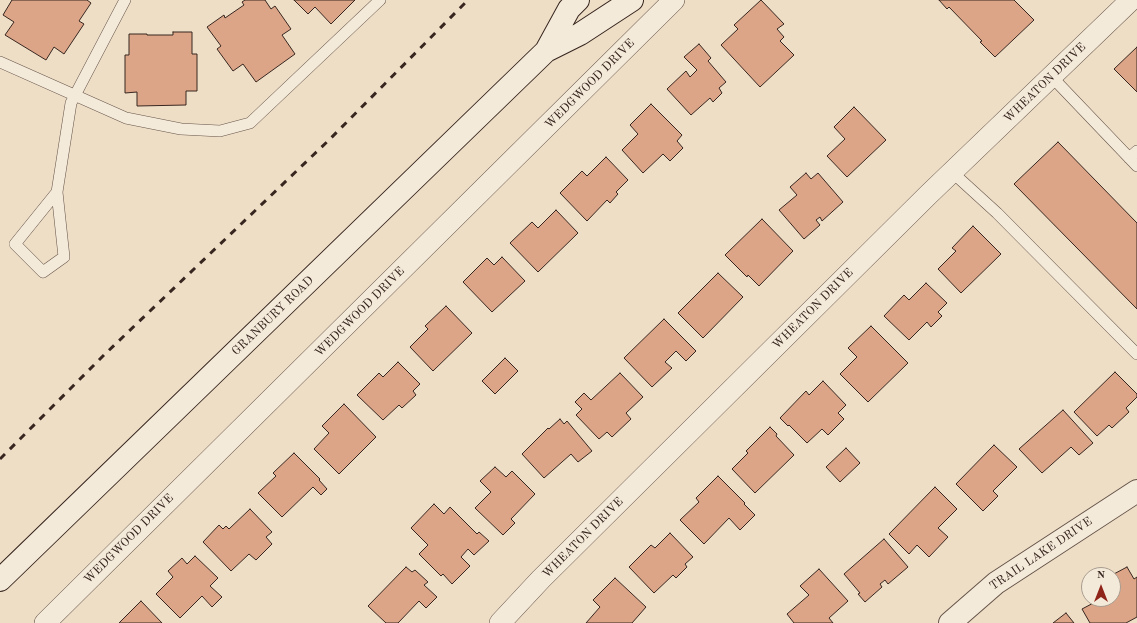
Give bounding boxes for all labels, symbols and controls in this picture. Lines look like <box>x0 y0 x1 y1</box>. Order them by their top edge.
street label: WEDGWOOD DRIVE <box>542 36 638 132</box>
street label: WHEATON DRIVE <box>1001 40 1089 126</box>
street label: WEDGWOOD DRIVE <box>312 264 408 360</box>
street label: WHEATON DRIVE <box>770 266 856 352</box>
street label: GRANBURY ROAD <box>229 273 317 359</box>
street label: WEDGWOOD DRIVE <box>81 491 177 587</box>
street label: WHEATON DRIVE <box>540 495 626 581</box>
street label: TRAIL LAKE DRIVE <box>987 514 1095 594</box>
north arrow <box>1081 567 1121 607</box>
text: N <box>1097 570 1105 581</box>

